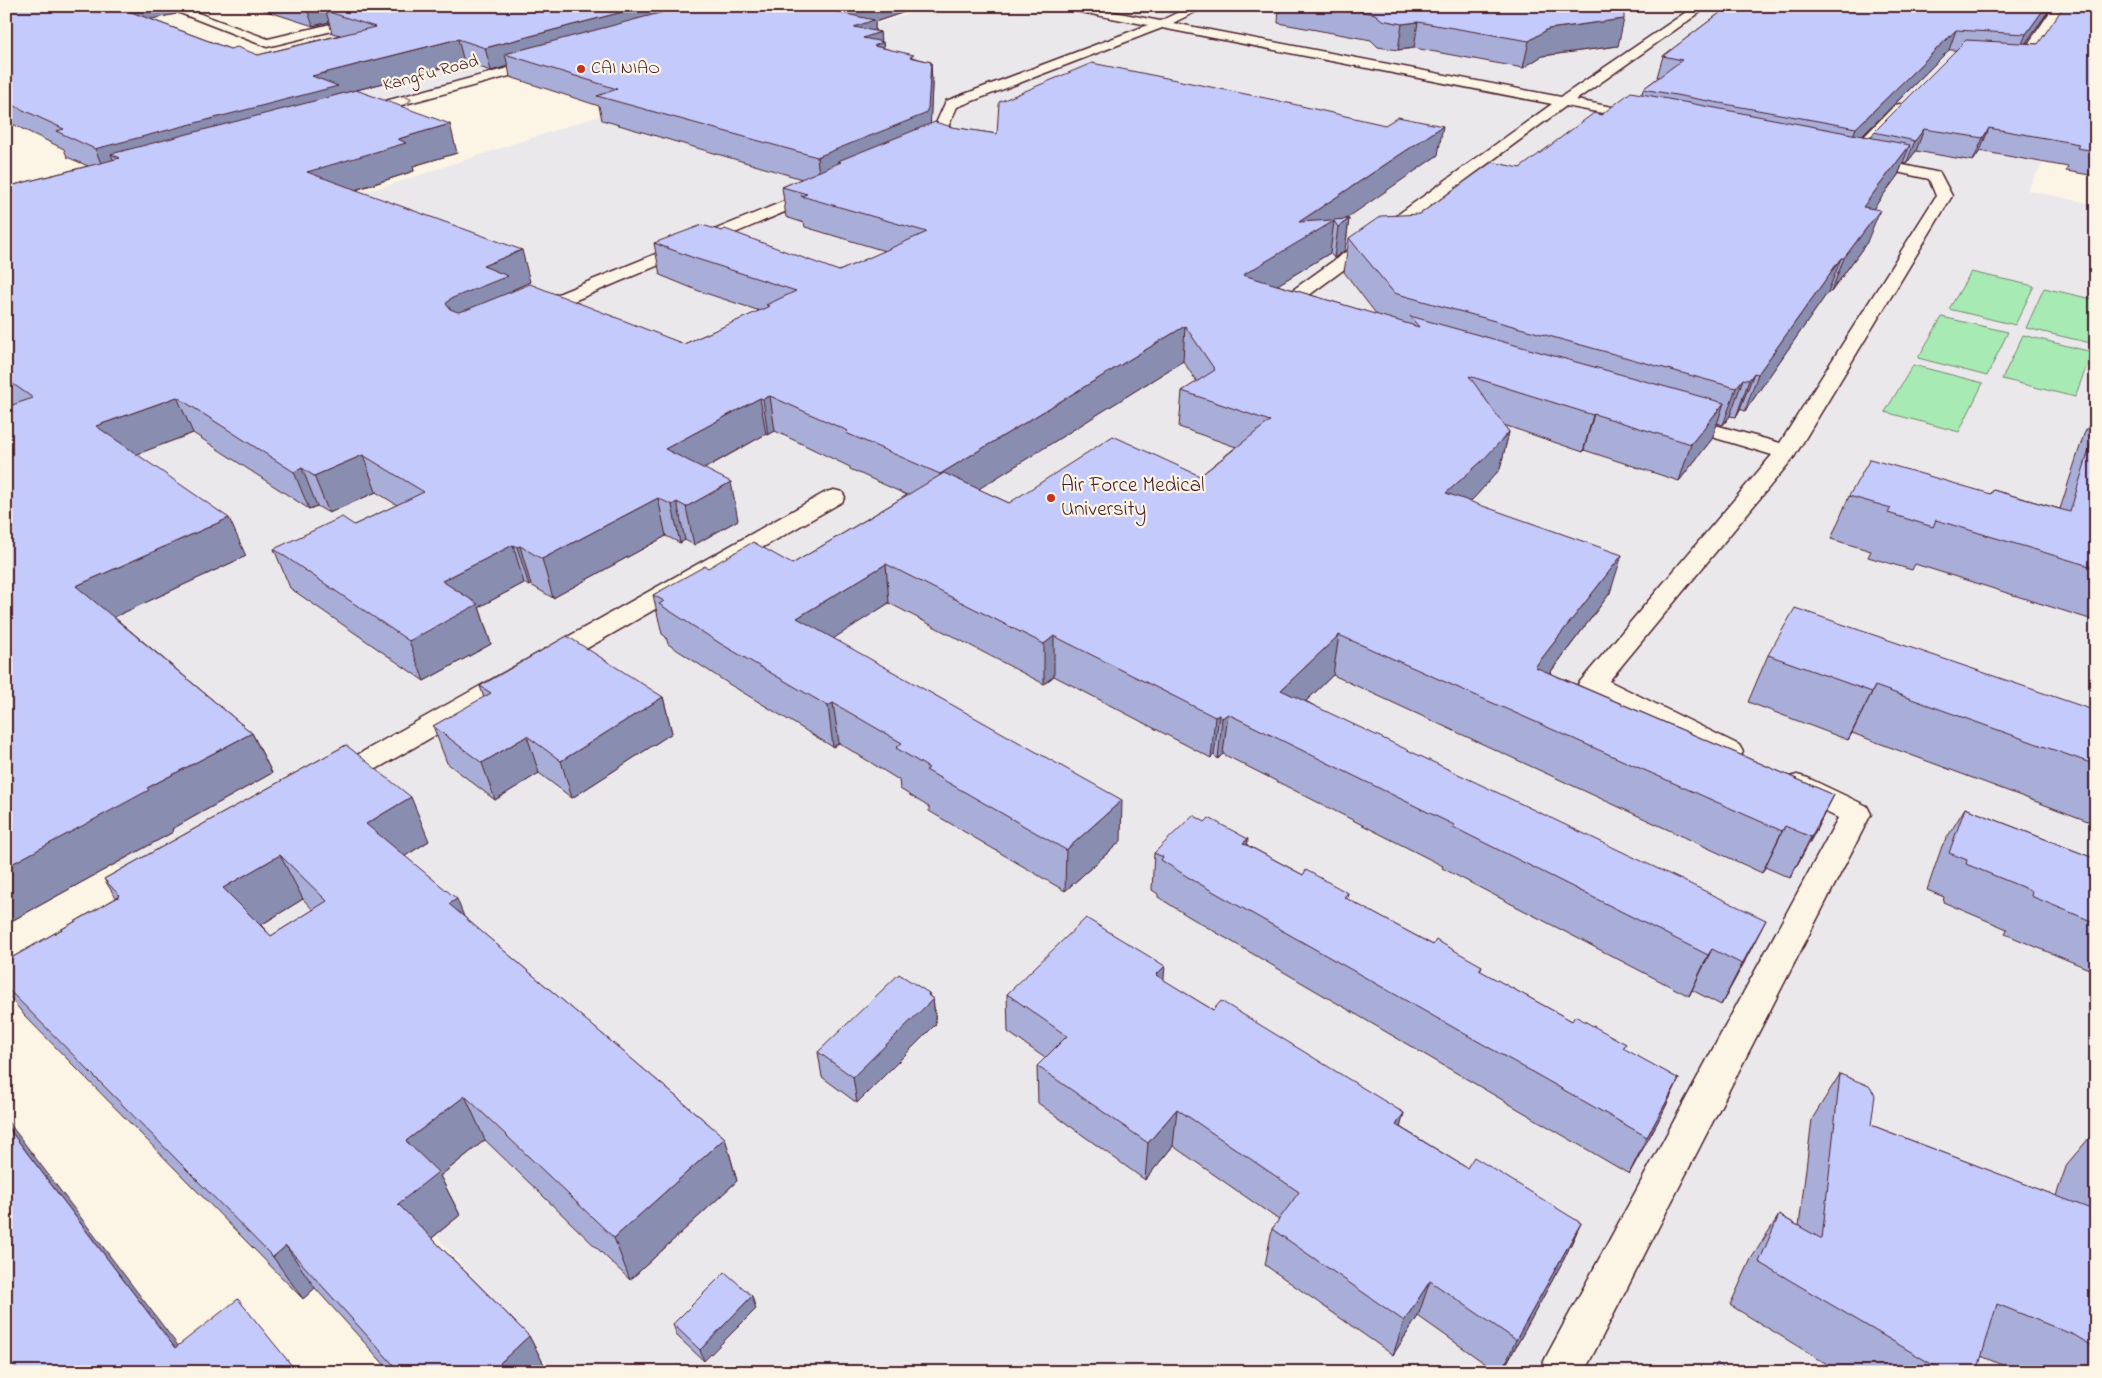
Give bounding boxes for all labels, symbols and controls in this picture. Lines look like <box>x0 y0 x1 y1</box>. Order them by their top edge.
street label: Kangfu Road <box>380 49 482 100</box>
place label: CAI NIAO <box>591 56 660 82</box>
marker: CAI NIAO <box>575 63 587 75</box>
one-way arrow <box>403 95 411 105</box>
place label: Air Force Medical University <box>1061 471 1205 527</box>
marker: Air Force Medical University <box>1045 492 1057 504</box>

